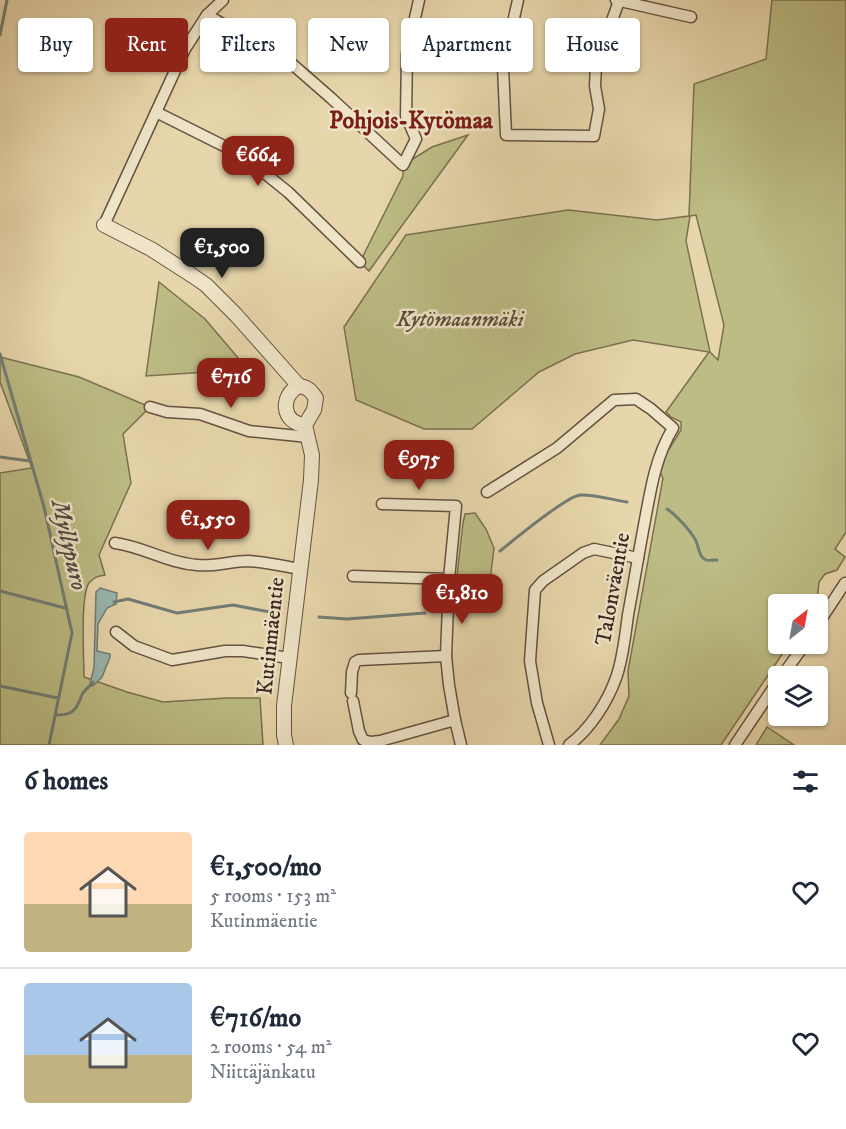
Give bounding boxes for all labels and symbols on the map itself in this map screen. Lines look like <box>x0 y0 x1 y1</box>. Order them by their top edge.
district label: Pohjois-Kytömaa <box>329 106 494 136</box>
pin: €664 <box>222 136 294 187</box>
pin: €1,500 <box>173 228 271 279</box>
park label: Kytömaanmäki <box>395 306 525 333</box>
pin: €716 <box>195 358 267 409</box>
pin: €975 <box>383 440 455 491</box>
water label: Myllypuro <box>44 495 94 593</box>
pin: €1,550 <box>159 500 257 551</box>
street label: Talonväentie <box>590 531 636 647</box>
pin: €1,810 <box>413 574 511 625</box>
street label: Kutinmäentie <box>251 576 291 696</box>
north arrow <box>768 594 828 654</box>

